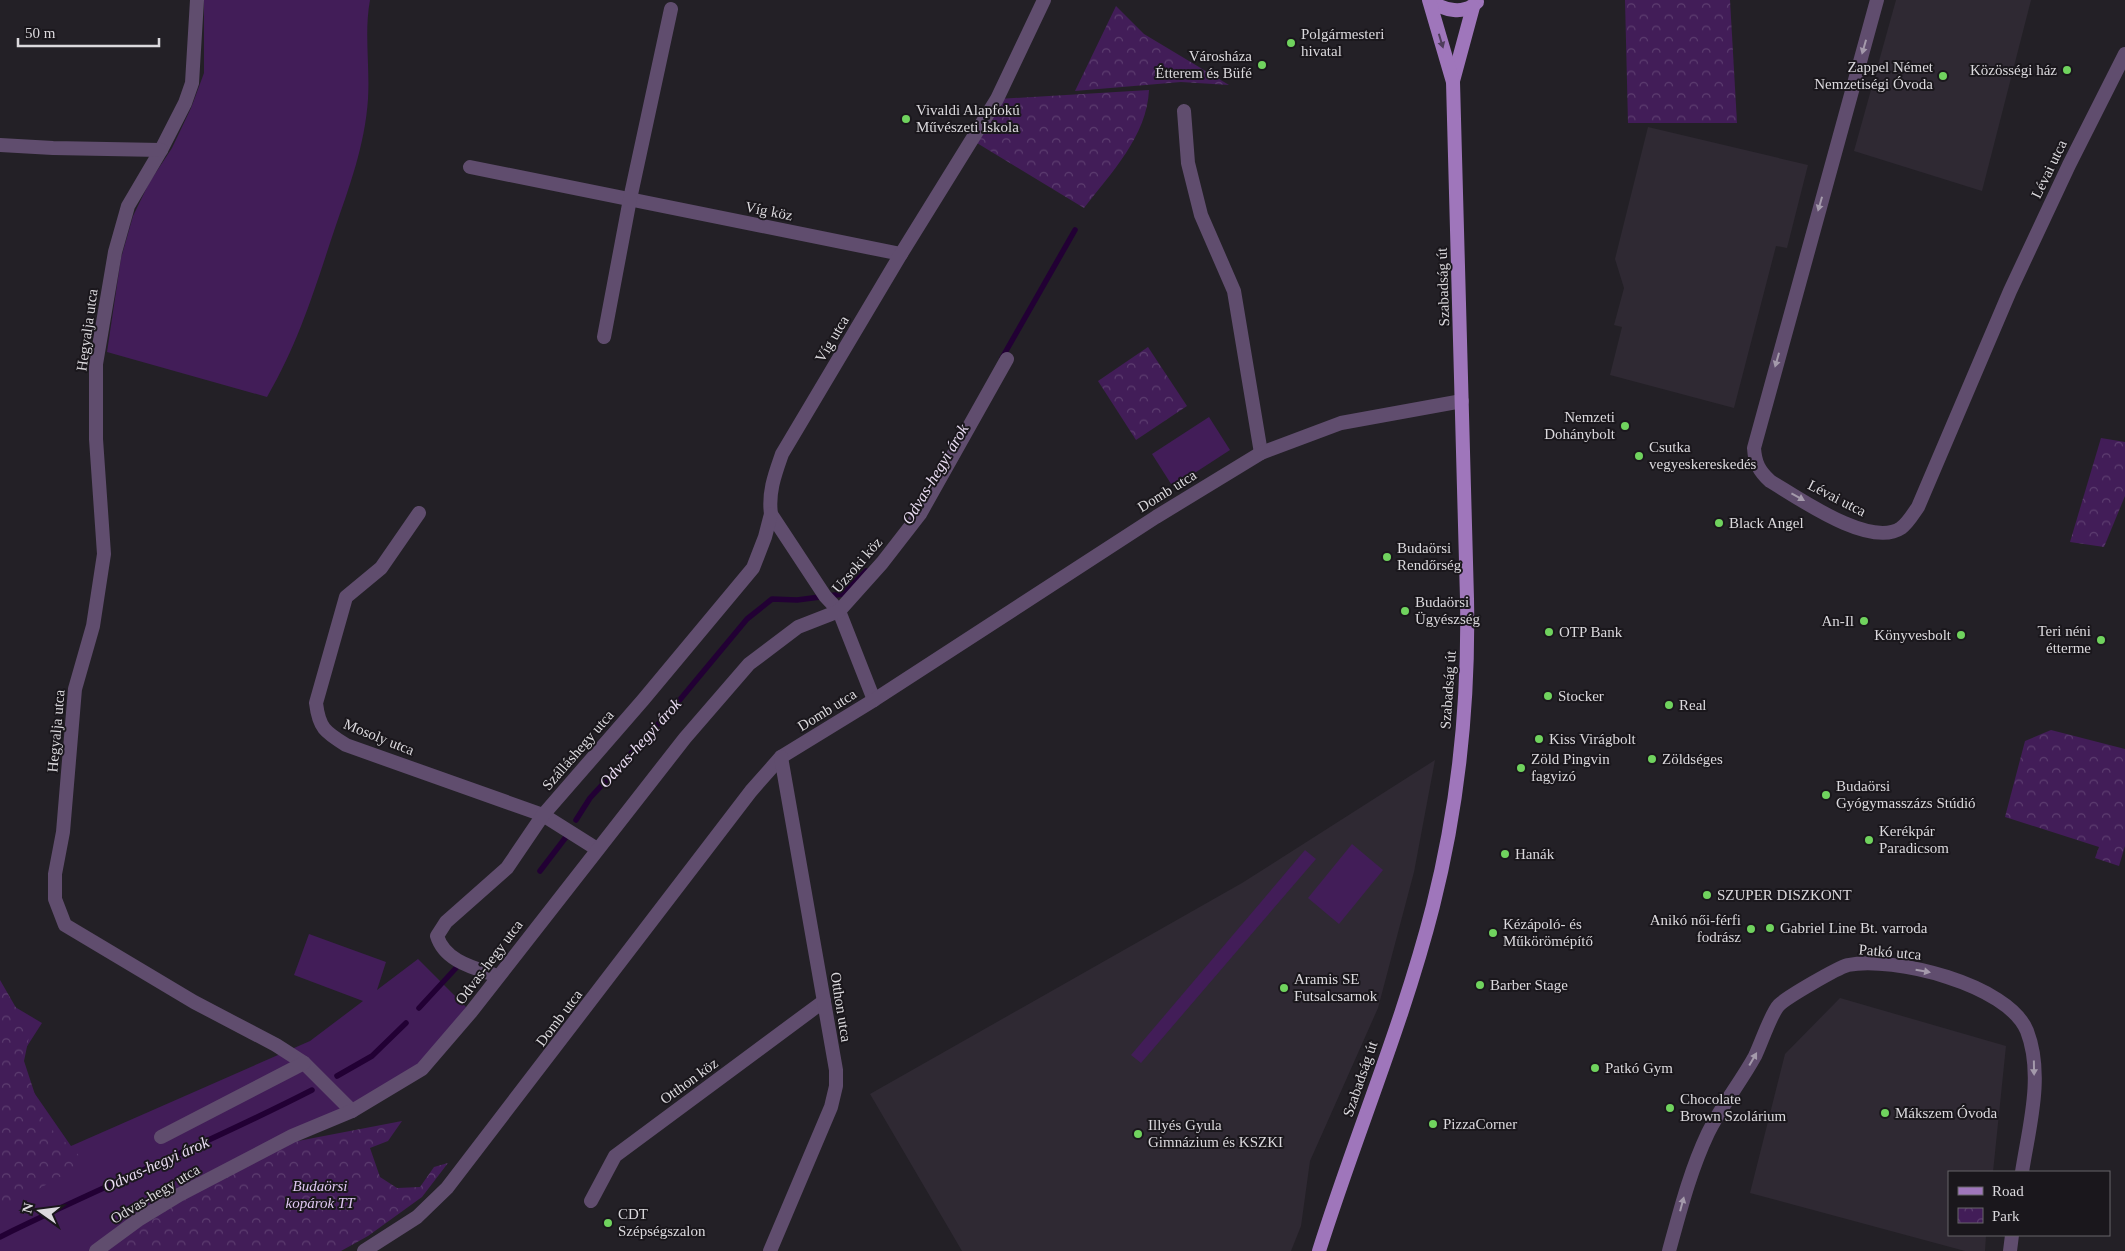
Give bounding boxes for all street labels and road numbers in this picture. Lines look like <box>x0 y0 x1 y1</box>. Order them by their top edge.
street label: Lévai utca <box>2028 137 2070 201</box>
street label: Víg köz <box>744 199 794 223</box>
street label: Szabadság út <box>1434 247 1452 327</box>
street label: Hegyalja utca <box>73 288 101 372</box>
street label: Víg utca <box>812 313 852 365</box>
street label: Domb utca <box>1135 466 1200 515</box>
street label: Lévai utca <box>1805 477 1869 520</box>
street label: Uzsoki köz <box>829 534 886 596</box>
street label: Szabadság út <box>1437 649 1459 730</box>
street label: Domb utca <box>795 685 860 734</box>
street label: Hegyalja utca <box>44 689 68 773</box>
street label: Szálláshegy utca <box>539 707 617 793</box>
street label: Mosoly utca <box>341 716 417 759</box>
street label: Odvas-hegy utca <box>452 916 526 1007</box>
street label: Patkó utca <box>1858 941 1922 963</box>
street label: Otthon utca <box>828 971 854 1043</box>
street label: Domb utca <box>533 986 586 1049</box>
street label: Szabadság út <box>1340 1038 1381 1119</box>
street label: Otthon köz <box>657 1055 721 1107</box>
street label: Odvas-hegy utca <box>107 1161 203 1227</box>

